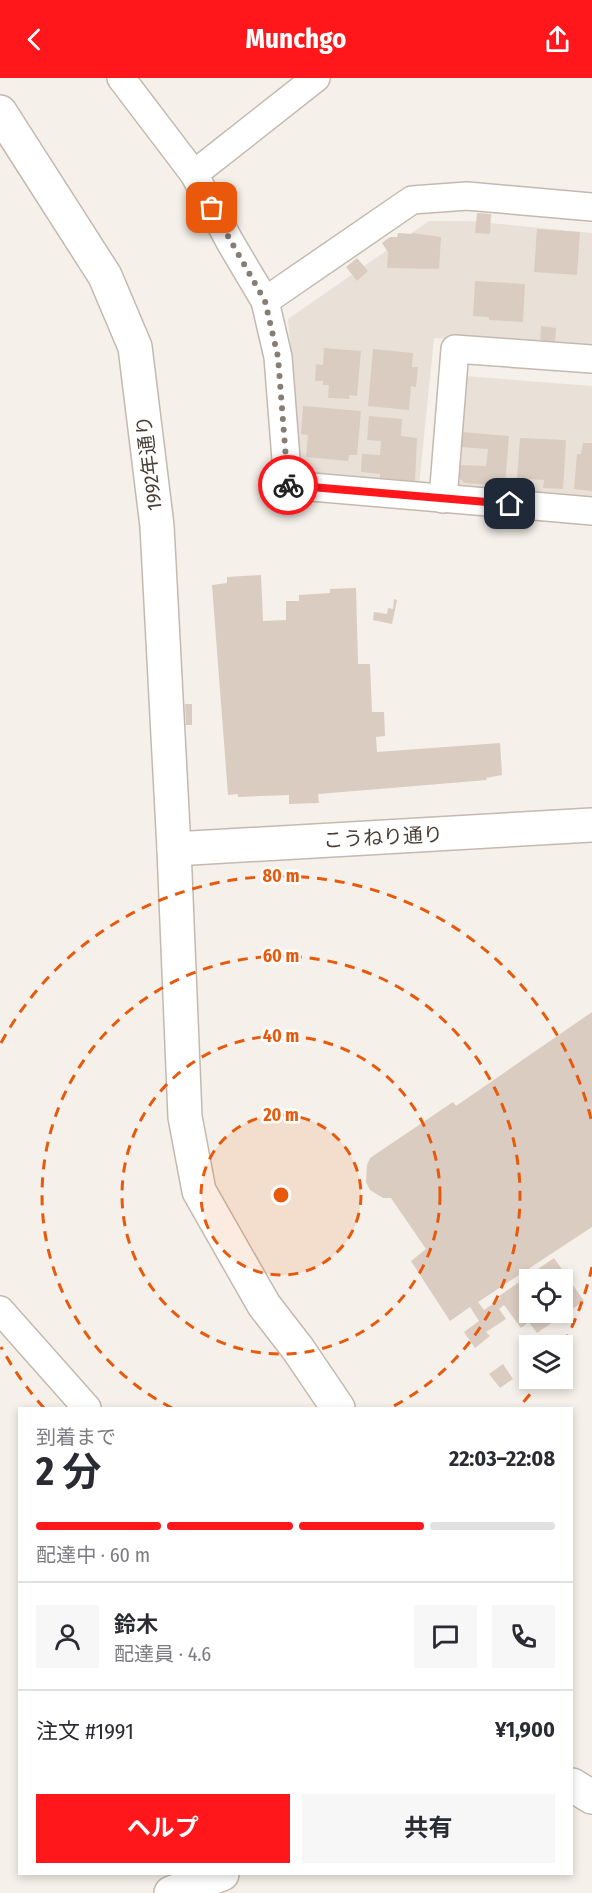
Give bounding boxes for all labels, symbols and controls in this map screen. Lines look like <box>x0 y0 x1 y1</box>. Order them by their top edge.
icon: back <box>18 23 51 56</box>
text: Munchgo <box>246 23 346 55</box>
icon: share <box>541 23 574 56</box>
pin <box>186 182 237 233</box>
icon: bag <box>195 191 228 224</box>
street label: 1992年通り <box>131 414 167 512</box>
courier <box>258 455 318 515</box>
icon: bike <box>272 469 305 502</box>
pin <box>484 478 535 529</box>
icon: home <box>493 487 526 520</box>
street label: こうねり通り <box>322 822 444 852</box>
text: 80 m <box>263 865 299 887</box>
text: 60 m <box>263 945 299 967</box>
text: 40 m <box>263 1025 299 1047</box>
text: 20 m <box>262 1104 299 1126</box>
centre of rings <box>271 1185 291 1205</box>
map controls <box>519 1269 573 1389</box>
button: locate <box>519 1269 573 1323</box>
button: layers <box>519 1335 573 1389</box>
text: 到着まで <box>36 1425 116 1449</box>
text: 22:03–22:08 <box>449 1445 555 1472</box>
text: 2 分 <box>36 1449 101 1495</box>
text: 配達中 · 60 m <box>36 1543 150 1567</box>
button: person <box>36 1605 99 1668</box>
button: chat <box>414 1605 477 1668</box>
button: phone <box>492 1605 555 1668</box>
text: 鈴木 <box>114 1611 158 1638</box>
text: 配達員 · 4.6 <box>114 1642 211 1666</box>
text: ¥1,900 <box>495 1716 555 1743</box>
text: 注文 #1991 <box>36 1718 134 1745</box>
button: ヘルプ <box>36 1794 290 1863</box>
button: 共有 <box>302 1794 555 1863</box>

